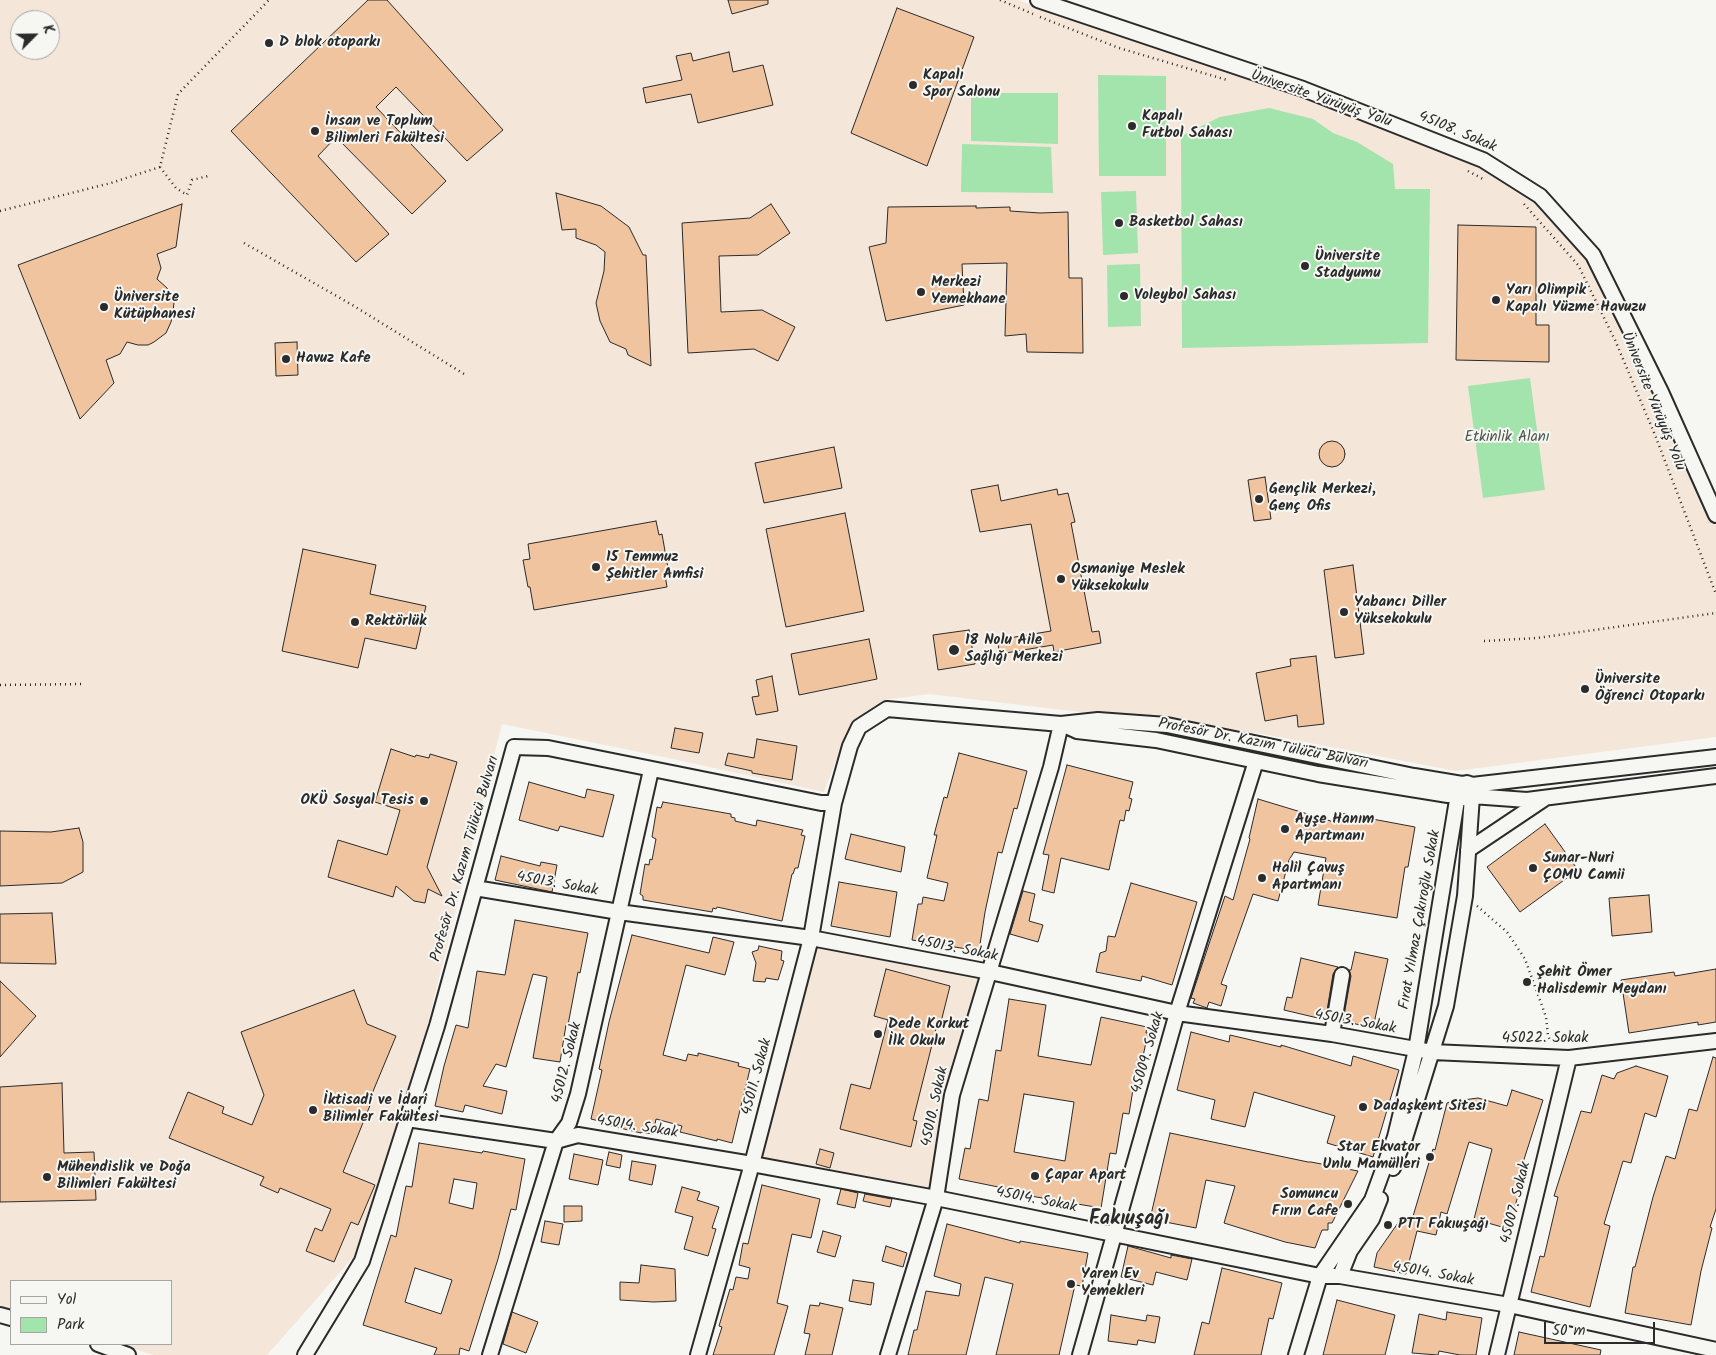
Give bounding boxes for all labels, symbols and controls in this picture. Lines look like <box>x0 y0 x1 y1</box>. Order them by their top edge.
north arrow <box>10 10 60 60</box>
text: K <box>36 21 60 38</box>
place label: D blok otoparkı <box>279 34 380 52</box>
marker: D blok otoparkı <box>263 37 275 49</box>
place label: Kapalı Spor Salonu <box>923 67 1000 102</box>
street label: Üniversite Yürüyüş Yolu <box>1248 67 1394 133</box>
marker: Kapalı Spor Salonu <box>907 79 919 91</box>
place label: Kapalı Futbol Sahası <box>1142 108 1232 143</box>
street label: 45108. Sokak <box>1415 109 1499 157</box>
place label: İnsan ve Toplum Bilimleri Fakültesi <box>325 113 444 148</box>
marker: Kapalı Futbol Sahası <box>1126 120 1138 132</box>
marker: İnsan ve Toplum Bilimleri Fakültesi <box>309 125 321 137</box>
place label: Basketbol Sahası <box>1129 214 1243 232</box>
marker: Basketbol Sahası <box>1113 217 1125 229</box>
place label: Üniversite Stadyumu <box>1315 248 1380 283</box>
marker: Üniversite Stadyumu <box>1299 260 1311 272</box>
place label: Merkezi Yemekhane <box>931 274 1005 309</box>
place label: Yarı Olimpik Kapalı Yüzme Havuzu <box>1506 282 1646 317</box>
marker: Merkezi Yemekhane <box>915 286 927 298</box>
place label: Voleybol Sahası <box>1134 287 1236 305</box>
place label: Üniversite Kütüphanesi <box>114 289 195 324</box>
marker: Voleybol Sahası <box>1118 290 1130 302</box>
marker: Yarı Olimpik Kapalı Yüzme Havuzu <box>1490 294 1502 306</box>
marker: Üniversite Kütüphanesi <box>98 301 110 313</box>
street label: Üniversite Yürüyüş Yolu <box>1616 330 1688 474</box>
place label: Havuz Kafe <box>296 350 371 368</box>
marker: Havuz Kafe <box>280 353 292 365</box>
park label: Etkinlik Alanı <box>1464 429 1550 447</box>
place label: Gençlik Merkezi, Genç Ofis <box>1269 481 1376 516</box>
marker: Gençlik Merkezi, Genç Ofis <box>1253 493 1265 505</box>
place label: 15 Temmuz Şehitler Amfisi <box>606 549 703 584</box>
marker: 15 Temmuz Şehitler Amfisi <box>590 561 602 573</box>
place label: Osmaniye Meslek Yüksekokulu <box>1071 561 1185 596</box>
marker: Osmaniye Meslek Yüksekokulu <box>1055 573 1067 585</box>
place label: Yabancı Diller Yüksekokulu <box>1354 594 1446 629</box>
marker: Yabancı Diller Yüksekokulu <box>1338 606 1350 618</box>
place label: Rektörlük <box>365 613 426 631</box>
marker: Rektörlük <box>349 616 361 628</box>
place label: 18 Nolu Aile Sağlığı Merkezi <box>965 632 1063 667</box>
marker: 18 Nolu Aile Sağlığı Merkezi <box>947 643 961 657</box>
place label: Üniversite Öğrenci Otoparkı <box>1595 671 1705 706</box>
marker: Üniversite Öğrenci Otoparkı <box>1579 683 1591 695</box>
street label: Profesör Dr. Kazım Tülücü Bulvarı <box>1156 716 1370 774</box>
street label: Profesör Dr. Kazım Tülücü Bulvarı <box>428 754 504 964</box>
place label: OKÜ Sosyal Tesis <box>301 792 414 810</box>
marker: OKÜ Sosyal Tesis <box>418 795 430 807</box>
place label: Ayşe Hanım Apartmanı <box>1295 811 1374 846</box>
marker: Ayşe Hanım Apartmanı <box>1279 823 1291 835</box>
street label: Fırat Yılmaz Çakıroğlu Sokak <box>1396 829 1446 1011</box>
place label: Sunar-Nuri ÇOMU Camii <box>1543 850 1625 885</box>
place label: Halil Çavuş Apartmanı <box>1272 860 1345 895</box>
marker: Sunar-Nuri ÇOMU Camii <box>1527 862 1539 874</box>
street label: 45013. Sokak <box>515 869 599 901</box>
marker: Halil Çavuş Apartmanı <box>1256 872 1268 884</box>
street label: 45013. Sokak <box>915 933 999 967</box>
place label: Şehit Ömer Halisdemir Meydanı <box>1537 964 1667 999</box>
marker: Şehit Ömer Halisdemir Meydanı <box>1521 976 1533 988</box>
street label: 45013. Sokak <box>1313 1007 1397 1039</box>
street label: 45009. Sokak <box>1129 1010 1169 1096</box>
place label: Dede Korkut İlk Okulu <box>888 1016 969 1051</box>
street label: 45012. Sokak <box>549 1021 587 1105</box>
marker: Dede Korkut İlk Okulu <box>872 1028 884 1040</box>
street label: 45022. Sokak <box>1502 1030 1588 1048</box>
street label: 45011. Sokak <box>739 1037 777 1117</box>
street label: 45010. Sokak <box>919 1065 953 1149</box>
place label: İktisadi ve İdari Bilimler Fakültesi <box>323 1092 438 1127</box>
place label: Dadaşkent Sitesi <box>1373 1098 1486 1116</box>
marker: Dadaşkent Sitesi <box>1357 1101 1369 1113</box>
marker: İktisadi ve İdari Bilimler Fakültesi <box>307 1104 319 1116</box>
street label: 45014. Sokak <box>595 1113 679 1143</box>
place label: Star Ekvator Unlu Mamülleri <box>1323 1139 1420 1174</box>
marker: Star Ekvator Unlu Mamülleri <box>1424 1151 1436 1163</box>
place label: Mühendislik ve Doğa Bilimleri Fakültesi <box>57 1159 191 1194</box>
street label: 45007. Sokak <box>1498 1160 1536 1246</box>
place label: Çapar Apart <box>1045 1167 1126 1185</box>
marker: Çapar Apart <box>1029 1170 1041 1182</box>
marker: Mühendislik ve Doğa Bilimleri Fakültesi <box>41 1171 53 1183</box>
street label: 45014. Sokak <box>994 1184 1078 1218</box>
place label: Somuncu Fırın Cafe <box>1272 1186 1338 1221</box>
marker: Somuncu Fırın Cafe <box>1342 1198 1354 1210</box>
district label: Fakıuşağı <box>1089 1209 1169 1233</box>
place label: PTT Fakıuşağı <box>1398 1216 1488 1234</box>
marker: PTT Fakıuşağı <box>1382 1219 1394 1231</box>
street label: 45014. Sokak <box>1391 1259 1475 1291</box>
place label: Yaren Ev Yemekleri <box>1081 1266 1144 1301</box>
marker: Yaren Ev Yemekleri <box>1065 1278 1077 1290</box>
legend <box>10 1280 172 1345</box>
text: Yol <box>57 1288 76 1312</box>
scale bar <box>1546 1312 1657 1344</box>
text: Park <box>57 1313 84 1337</box>
text: 50 m <box>1552 1319 1586 1343</box>

